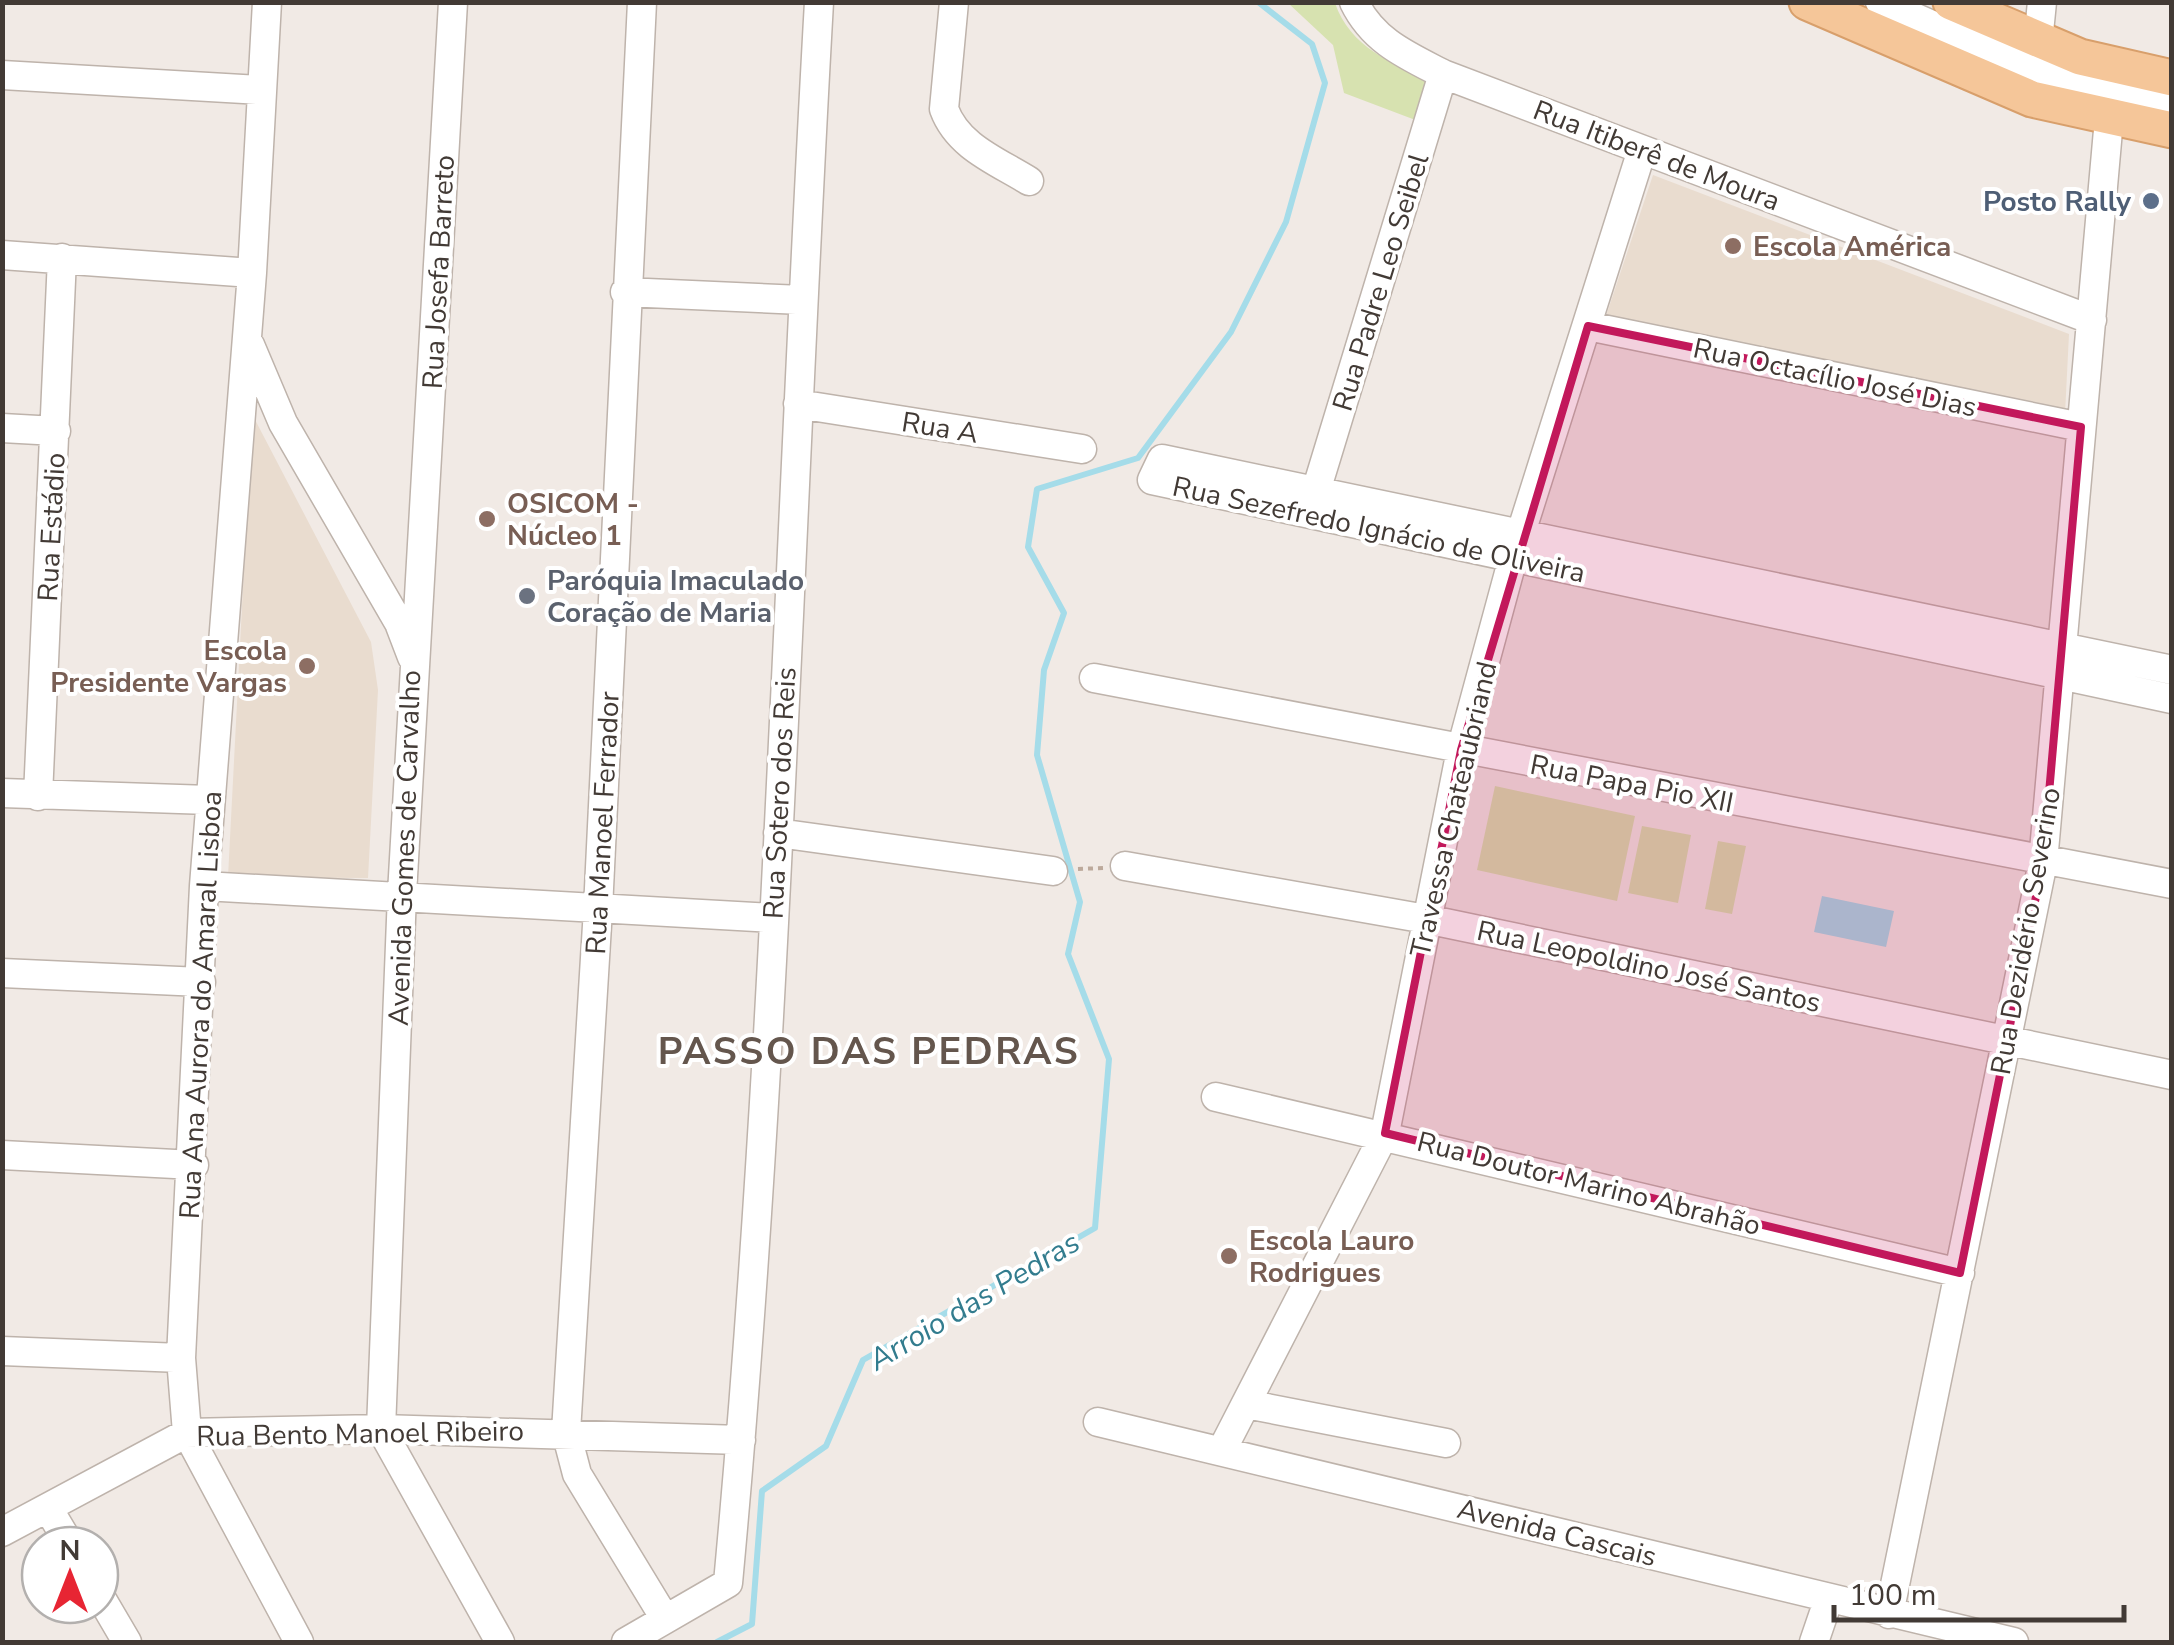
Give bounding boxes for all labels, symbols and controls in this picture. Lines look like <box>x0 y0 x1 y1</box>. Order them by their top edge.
street label: Rua Itiberê de Moura <box>1528 91 1786 221</box>
street label: Rua Padre Leo Seibel <box>1324 148 1438 416</box>
street label: Rua Josefa Barreto <box>414 154 464 390</box>
place label: Posto Rally <box>1983 183 2131 221</box>
marker: Posto Rally <box>2140 190 2162 212</box>
place label: Escola América <box>1753 228 1951 266</box>
marker: Escola América <box>1722 235 1744 257</box>
street label: Rua Octacílio José Dias <box>1690 329 1980 427</box>
street label: Rua A <box>899 403 981 453</box>
street label: Rua Estádio <box>29 452 75 602</box>
street label: Rua Sezefredo Ignácio de Oliveira <box>1169 468 1589 592</box>
place label: OSICOM - Núcleo 1 <box>507 485 639 555</box>
marker: OSICOM - Núcleo 1 <box>476 508 498 530</box>
place label: Paróquia Imaculado Coração de Maria <box>547 562 804 632</box>
marker: Paróquia Imaculado Coração de Maria <box>516 585 538 607</box>
place label: Escola Presidente Vargas <box>50 632 287 702</box>
marker: Escola Presidente Vargas <box>296 655 318 677</box>
street label: Travessa Chateaubriand <box>1401 658 1506 961</box>
street label: Rua Sotero dos Reis <box>754 666 806 920</box>
street label: Avenida Gomes de Carvalho <box>380 669 430 1027</box>
street label: Rua Manoel Ferrador <box>577 690 629 956</box>
street label: Rua Papa Pio XII <box>1527 746 1737 822</box>
street label: Rua Dezidério Severino <box>1982 785 2070 1078</box>
street label: Rua Ana Aurora do Amaral Lisboa <box>171 790 231 1220</box>
street label: Rua Leopoldino José Santos <box>1473 912 1824 1022</box>
district label: PASSO DAS PEDRAS <box>658 1026 1080 1077</box>
street label: Rua Doutor Marino Abrahão <box>1413 1123 1764 1245</box>
water label: Arroio das Pedras <box>860 1222 1087 1381</box>
place label: Escola Lauro Rodrigues <box>1249 1222 1414 1292</box>
marker: Escola Lauro Rodrigues <box>1218 1245 1240 1267</box>
street label: Rua Bento Manoel Ribeiro <box>196 1412 524 1456</box>
street label: Avenida Cascais <box>1453 1490 1660 1576</box>
north arrow <box>20 1525 120 1625</box>
text: N <box>60 1532 80 1570</box>
scale bar <box>1834 1560 2124 1622</box>
text: 100 m <box>1849 1575 1936 1616</box>

